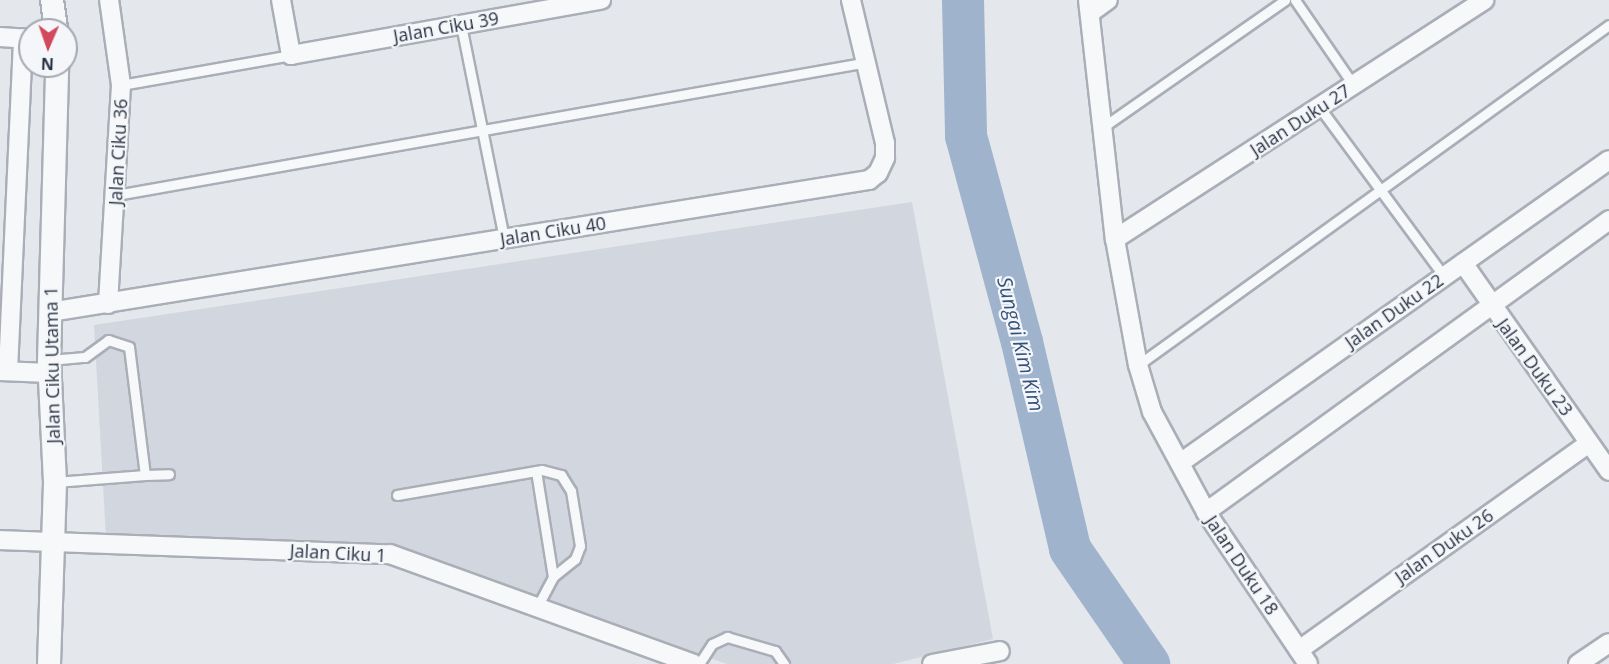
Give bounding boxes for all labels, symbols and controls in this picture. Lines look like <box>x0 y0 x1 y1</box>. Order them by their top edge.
street label: Jalan Ciku 39 <box>392 7 500 47</box>
north arrow <box>18 18 78 78</box>
text: N <box>41 53 54 75</box>
street label: Jalan Duku 27 <box>1246 80 1354 160</box>
street label: Jalan Ciku 36 <box>104 98 132 206</box>
street label: Jalan Ciku 40 <box>499 212 607 250</box>
street label: Jalan Duku 22 <box>1341 269 1447 353</box>
water label: Sungai Kim Kim <box>993 274 1049 414</box>
street label: Jalan Ciku Utama 1 <box>40 286 64 444</box>
street label: Jalan Duku 23 <box>1492 314 1578 420</box>
street label: Jalan Duku 26 <box>1391 504 1497 588</box>
street label: Jalan Duku 18 <box>1201 511 1283 619</box>
street label: Jalan Ciku 1 <box>289 540 387 566</box>

